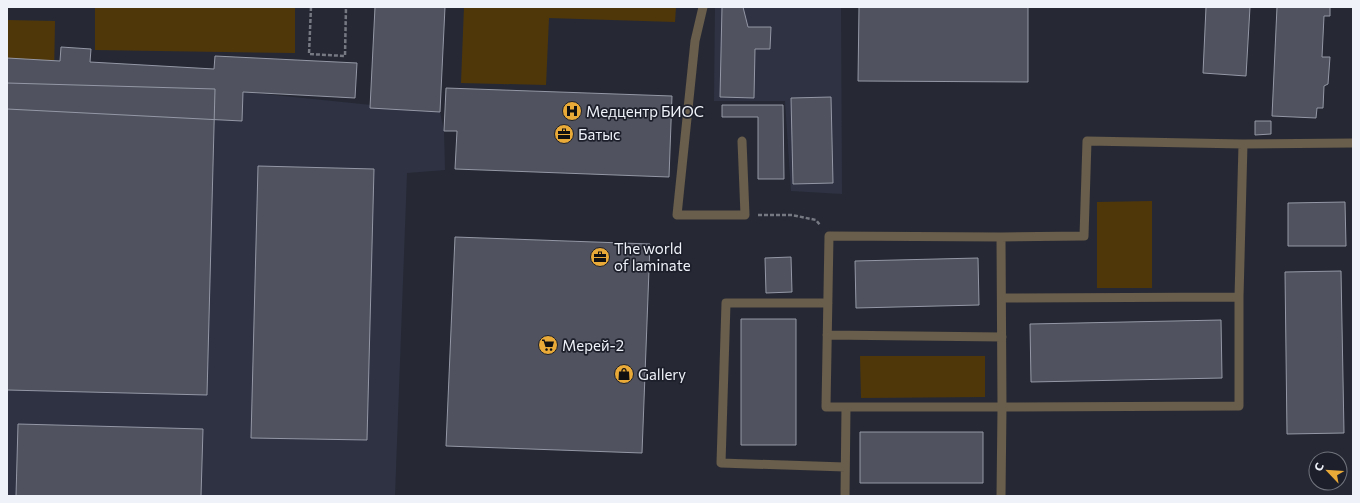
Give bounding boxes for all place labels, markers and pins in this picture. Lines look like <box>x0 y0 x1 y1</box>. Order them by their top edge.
hospital icon: Медцентр БИОС <box>561 100 583 122</box>
place label: Медцентр БИОС <box>586 102 704 120</box>
office icon: Батыс <box>553 123 575 145</box>
place label: Батыс <box>578 125 621 143</box>
place label: The world of laminate <box>614 239 691 274</box>
office icon: The world of laminate <box>589 246 611 268</box>
supermarket icon: Мерей-2 <box>537 334 559 356</box>
place label: Мерей-2 <box>562 336 624 354</box>
shop icon: Gallery <box>613 363 635 385</box>
place label: Gallery <box>638 365 686 383</box>

